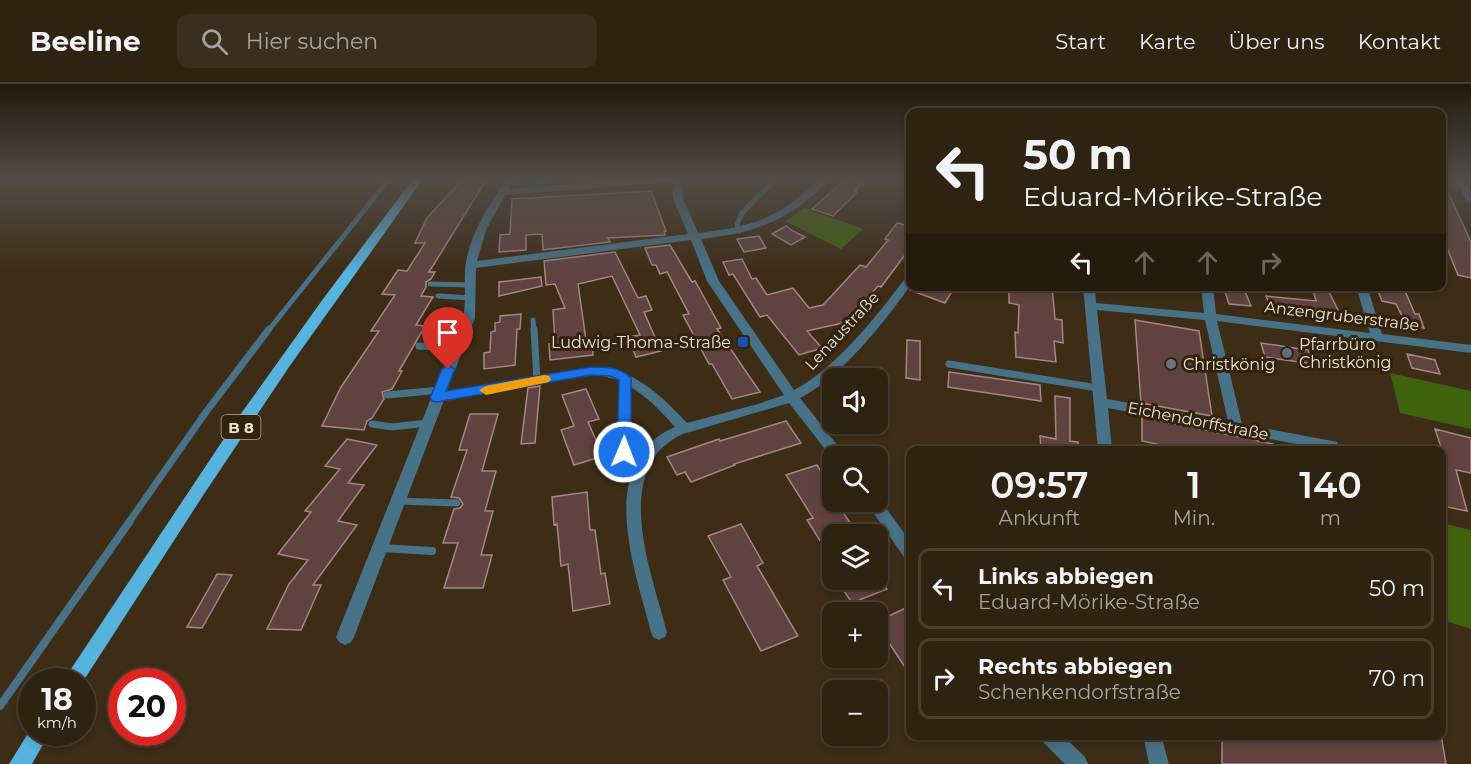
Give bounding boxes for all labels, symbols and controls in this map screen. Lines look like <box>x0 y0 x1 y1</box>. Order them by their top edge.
search box <box>177 14 597 68</box>
text: Beeline <box>30 24 141 58</box>
icon: search <box>198 25 231 58</box>
text: Hier suchen <box>246 28 378 55</box>
text: Start <box>1055 29 1106 54</box>
text: Karte <box>1139 29 1196 54</box>
text: Über uns <box>1229 29 1325 54</box>
text: Kontakt <box>1358 29 1441 54</box>
text: 50 m <box>1023 128 1132 180</box>
icon: left <box>924 132 1002 210</box>
text: Eduard-Mörike-Straße <box>1023 180 1323 213</box>
icon: left <box>1065 246 1098 279</box>
icon: ahead <box>1128 246 1161 279</box>
icon: ahead <box>1191 246 1224 279</box>
icon: right <box>1254 246 1287 279</box>
street label: Lenaustraße <box>801 288 883 374</box>
street label: Anzengruberstraße <box>1264 297 1420 335</box>
pin <box>422 307 473 369</box>
icon: arrive <box>431 316 464 349</box>
place label: Ludwig-Thoma-Straße <box>551 333 731 352</box>
marker: Ludwig-Thoma-Straße <box>736 335 750 349</box>
place label: Pfarrbüro Christkönig <box>1299 335 1391 372</box>
marker: Pfarrbüro Christkönig <box>1280 346 1294 360</box>
place label: Christkönig <box>1183 355 1275 374</box>
marker: Christkönig <box>1164 357 1178 371</box>
map controls <box>822 368 888 746</box>
button: sound <box>822 368 888 434</box>
street label: Eichendorffstraße <box>1126 398 1270 444</box>
road number: B 8 <box>222 415 260 439</box>
position arrow <box>592 420 656 484</box>
button: search <box>822 446 888 512</box>
text: 09:57 <box>990 463 1088 507</box>
text: 1 <box>1187 463 1201 507</box>
text: 140 <box>1299 463 1362 507</box>
text: Ankunft <box>999 506 1080 530</box>
text: Min. <box>1173 506 1215 530</box>
text: m <box>1320 506 1341 530</box>
button: layers <box>822 524 888 590</box>
text: Links abbiegen <box>978 563 1154 590</box>
icon: left <box>927 572 960 605</box>
text: 50 m <box>1369 575 1425 602</box>
text: Eduard-Mörike-Straße <box>978 590 1200 614</box>
button: + <box>822 602 888 668</box>
text: Rechts abbiegen <box>978 653 1173 680</box>
icon: right <box>927 662 960 695</box>
text: 70 m <box>1369 665 1425 692</box>
speed limit sign: 20 <box>108 668 186 746</box>
button: − <box>822 680 888 746</box>
text: Schenkendorfstraße <box>978 680 1181 704</box>
text: 18 <box>41 681 73 718</box>
text: km/h <box>37 713 77 732</box>

